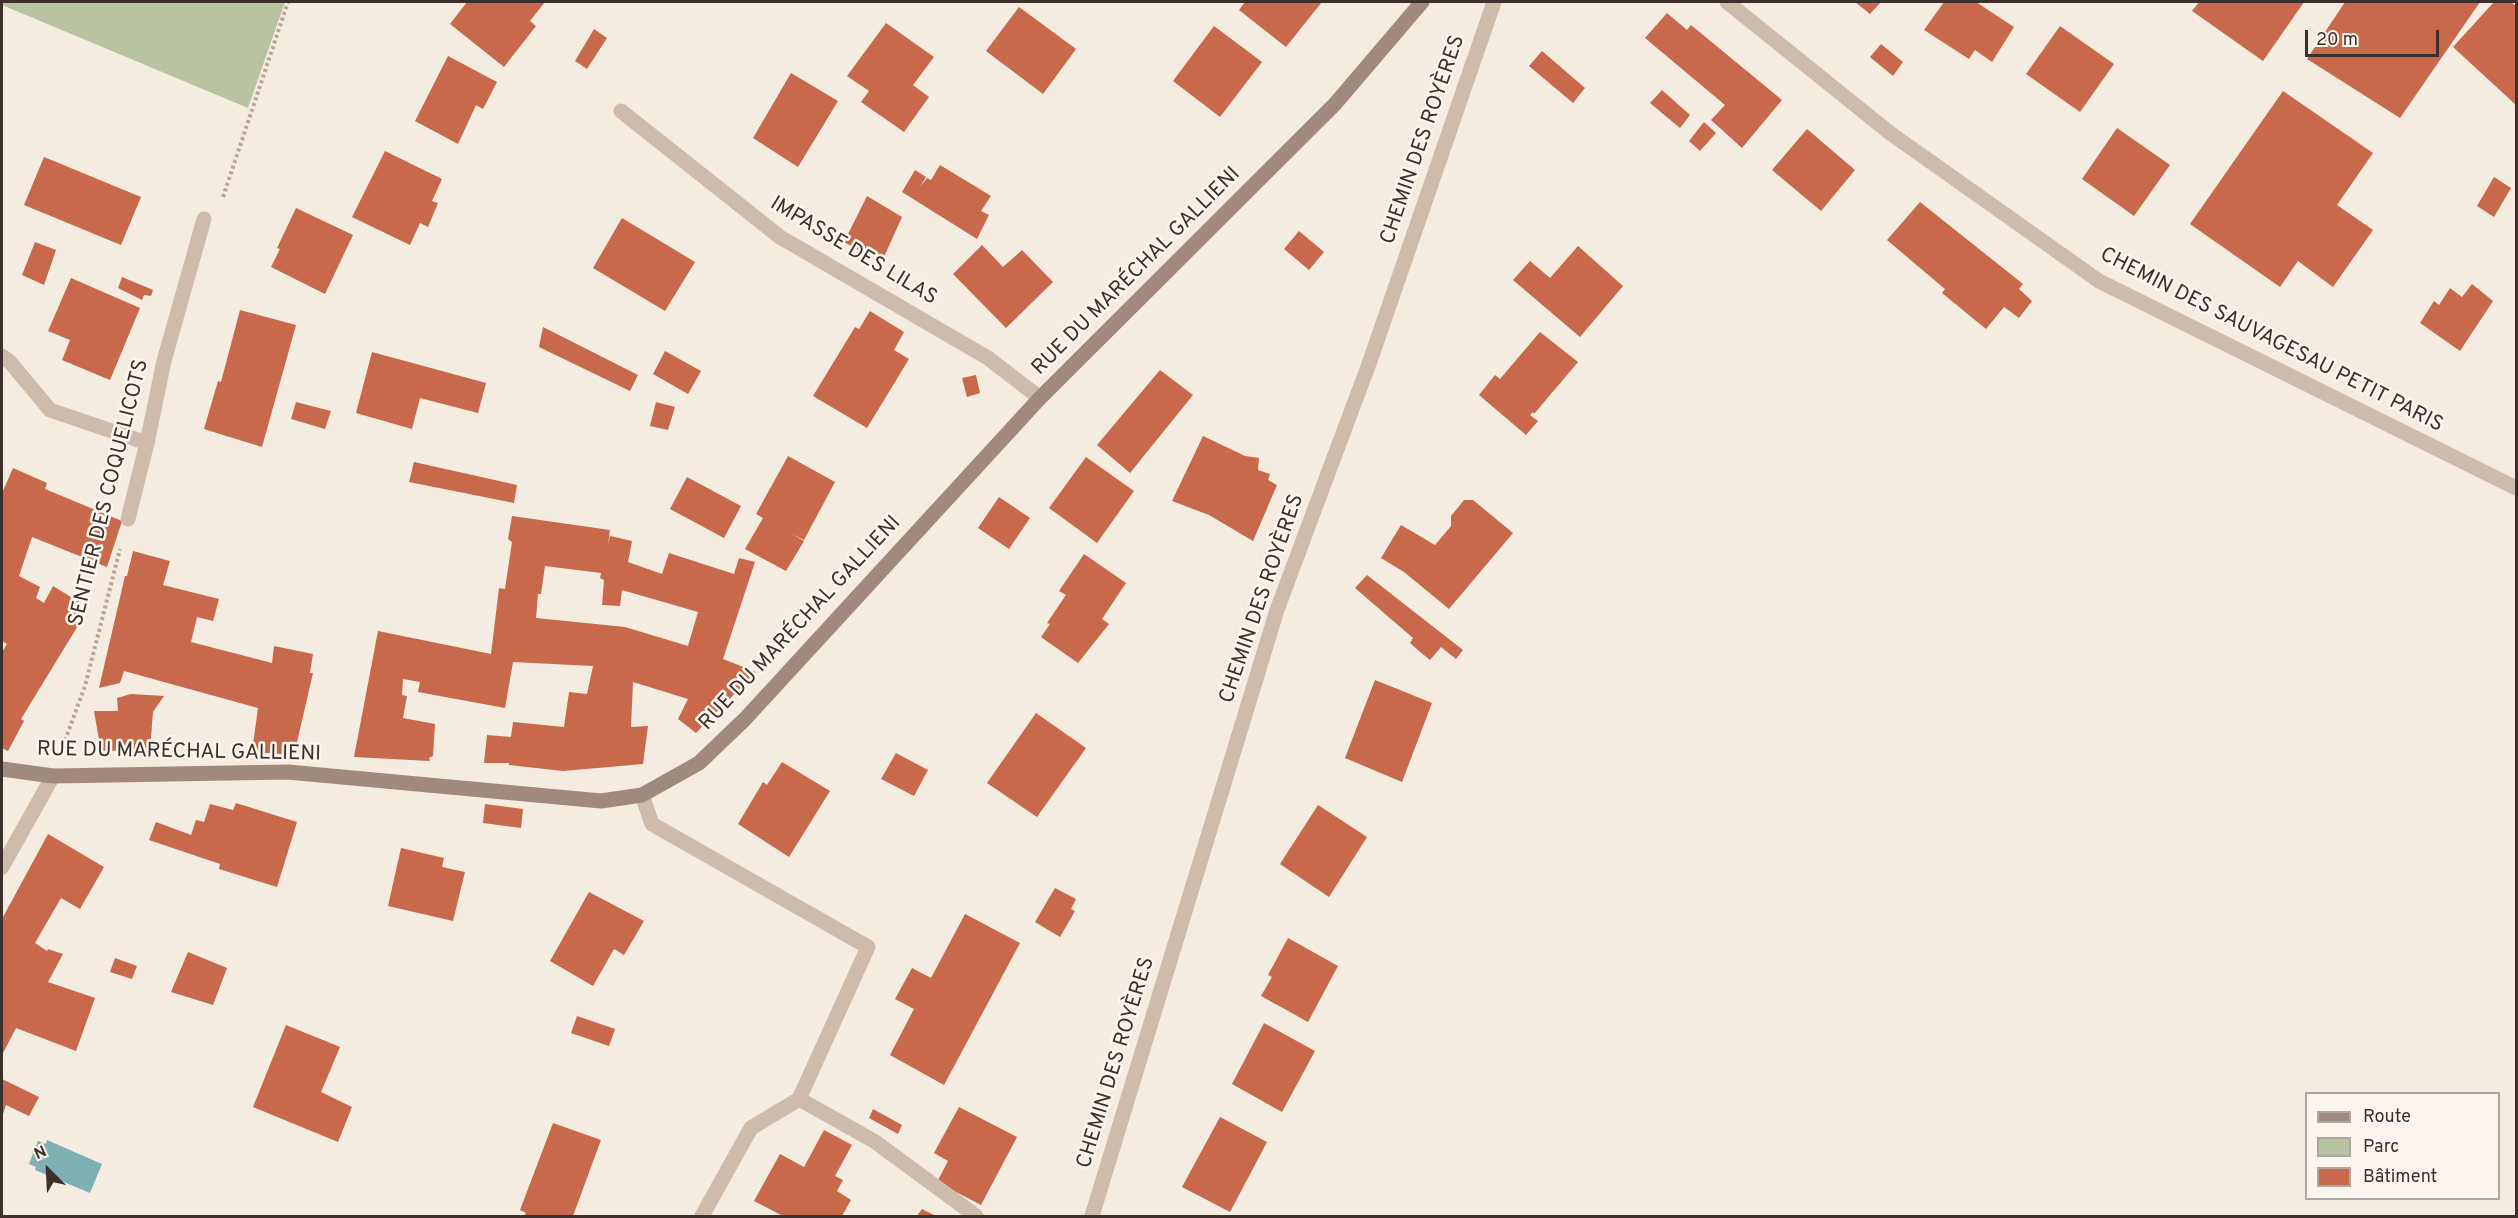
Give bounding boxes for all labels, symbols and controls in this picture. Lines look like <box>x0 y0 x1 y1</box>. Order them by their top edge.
scale bar <box>2308 18 2442 56</box>
text: 20 m <box>2316 29 2358 52</box>
street label: CHEMIN DES ROYÈRES <box>1376 32 1472 248</box>
street label: RUE DU MARÉCHAL GALLIENI <box>1028 163 1246 381</box>
street label: IMPASSE DES LILAS <box>765 192 941 312</box>
street label: CHEMIN DES SAUVAGESAU PETIT PARIS <box>2095 243 2447 439</box>
street label: SENTIER DES COQUELICOTS <box>65 357 155 629</box>
street label: CHEMIN DES ROYÈRES <box>1215 491 1311 707</box>
street label: RUE DU MARÉCHAL GALLIENI <box>695 511 907 737</box>
street label: RUE DU MARÉCHAL GALLIENI <box>37 738 321 768</box>
street label: CHEMIN DES ROYÈRES <box>1073 954 1161 1172</box>
legend <box>2305 1092 2500 1200</box>
text: Route <box>2363 1106 2411 1129</box>
text: Parc <box>2363 1136 2399 1159</box>
north arrow <box>18 1140 78 1200</box>
text: N <box>31 1142 50 1165</box>
text: Bâtiment <box>2363 1166 2437 1189</box>

